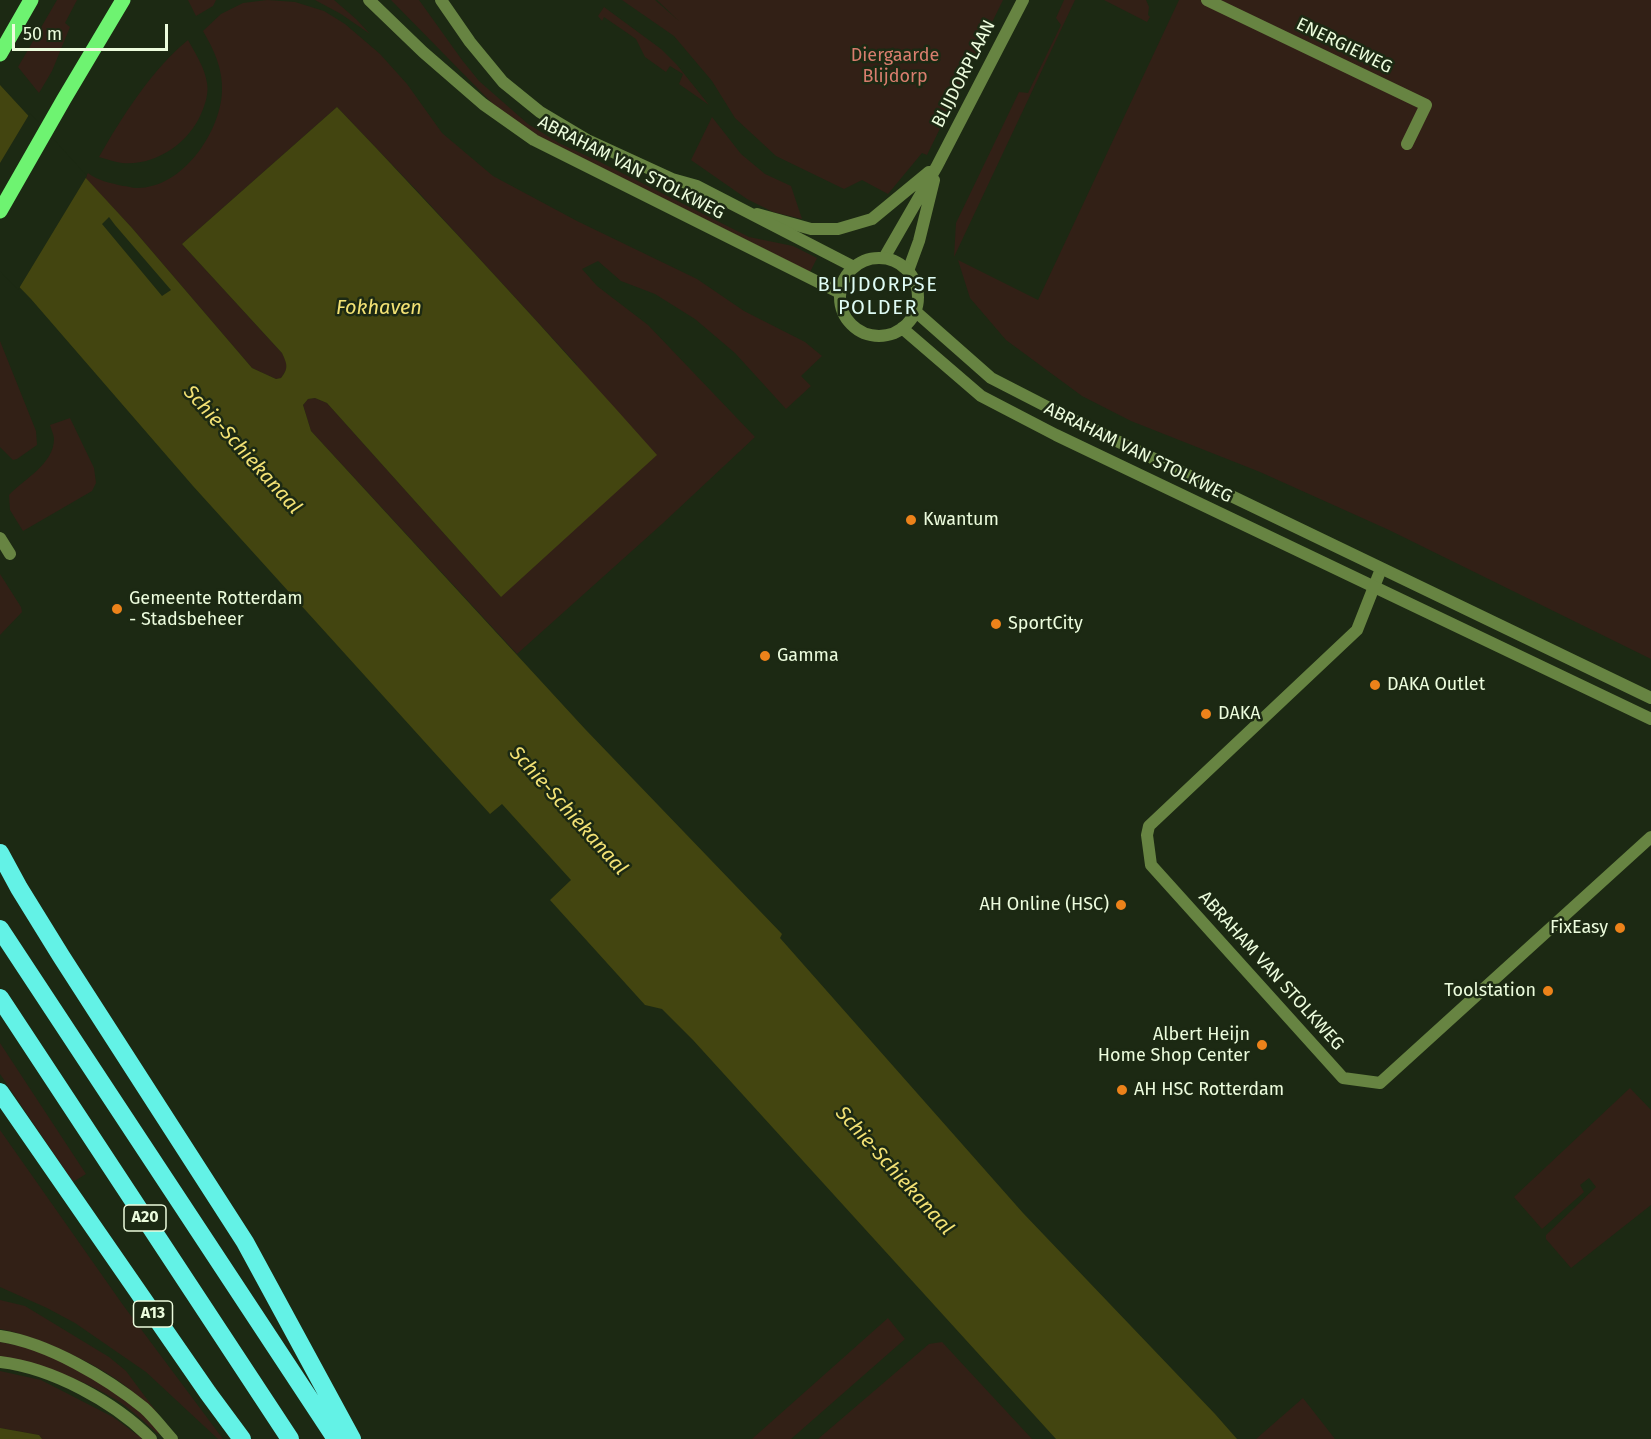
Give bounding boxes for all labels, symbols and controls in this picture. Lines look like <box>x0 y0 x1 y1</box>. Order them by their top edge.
scale bar <box>15 12 171 50</box>
street label: ENERGIEWEG <box>1292 13 1396 79</box>
street label: BLIJDORPLAAN <box>928 17 1000 131</box>
text: 50 m <box>23 23 62 45</box>
park label: Diergaarde Blijdorp <box>851 45 939 88</box>
street label: ABRAHAM VAN STOLKWEG <box>534 111 728 225</box>
district label: BLIJDORPSE POLDER <box>818 273 938 320</box>
water label: Fokhaven <box>336 296 422 320</box>
water label: Schie-Schiekanaal <box>178 381 306 519</box>
street label: ABRAHAM VAN STOLKWEG <box>1040 398 1236 508</box>
place label: Kwantum <box>923 509 999 531</box>
marker: Kwantum <box>904 513 918 527</box>
place label: Gemeente Rotterdam - Stadsbeheer <box>129 588 303 630</box>
marker: Gemeente Rotterdam - Stadsbeheer <box>110 602 124 616</box>
place label: SportCity <box>1008 613 1083 635</box>
marker: SportCity <box>989 617 1003 631</box>
place label: Gamma <box>777 645 839 667</box>
marker: Gamma <box>758 649 772 663</box>
place label: DAKA Outlet <box>1387 674 1485 696</box>
marker: DAKA Outlet <box>1368 678 1382 692</box>
place label: DAKA <box>1218 703 1261 725</box>
marker: DAKA <box>1199 707 1213 721</box>
water label: Schie-Schiekanaal <box>504 742 632 880</box>
street label: ABRAHAM VAN STOLKWEG <box>1194 887 1348 1055</box>
place label: AH Online (HSC) <box>979 894 1109 916</box>
marker: AH Online (HSC) <box>1114 898 1128 912</box>
place label: FixEasy <box>1550 917 1608 939</box>
marker: FixEasy <box>1613 921 1627 935</box>
place label: Toolstation <box>1444 980 1536 1002</box>
marker: Toolstation <box>1541 984 1555 998</box>
place label: Albert Heijn Home Shop Center <box>1098 1024 1250 1066</box>
marker: Albert Heijn Home Shop Center <box>1255 1038 1269 1052</box>
place label: AH HSC Rotterdam <box>1134 1079 1284 1101</box>
marker: AH HSC Rotterdam <box>1115 1083 1129 1097</box>
water label: Schie-Schiekanaal <box>830 1102 958 1240</box>
road number: A20 <box>124 1205 166 1231</box>
road number: A13 <box>134 1301 172 1327</box>

